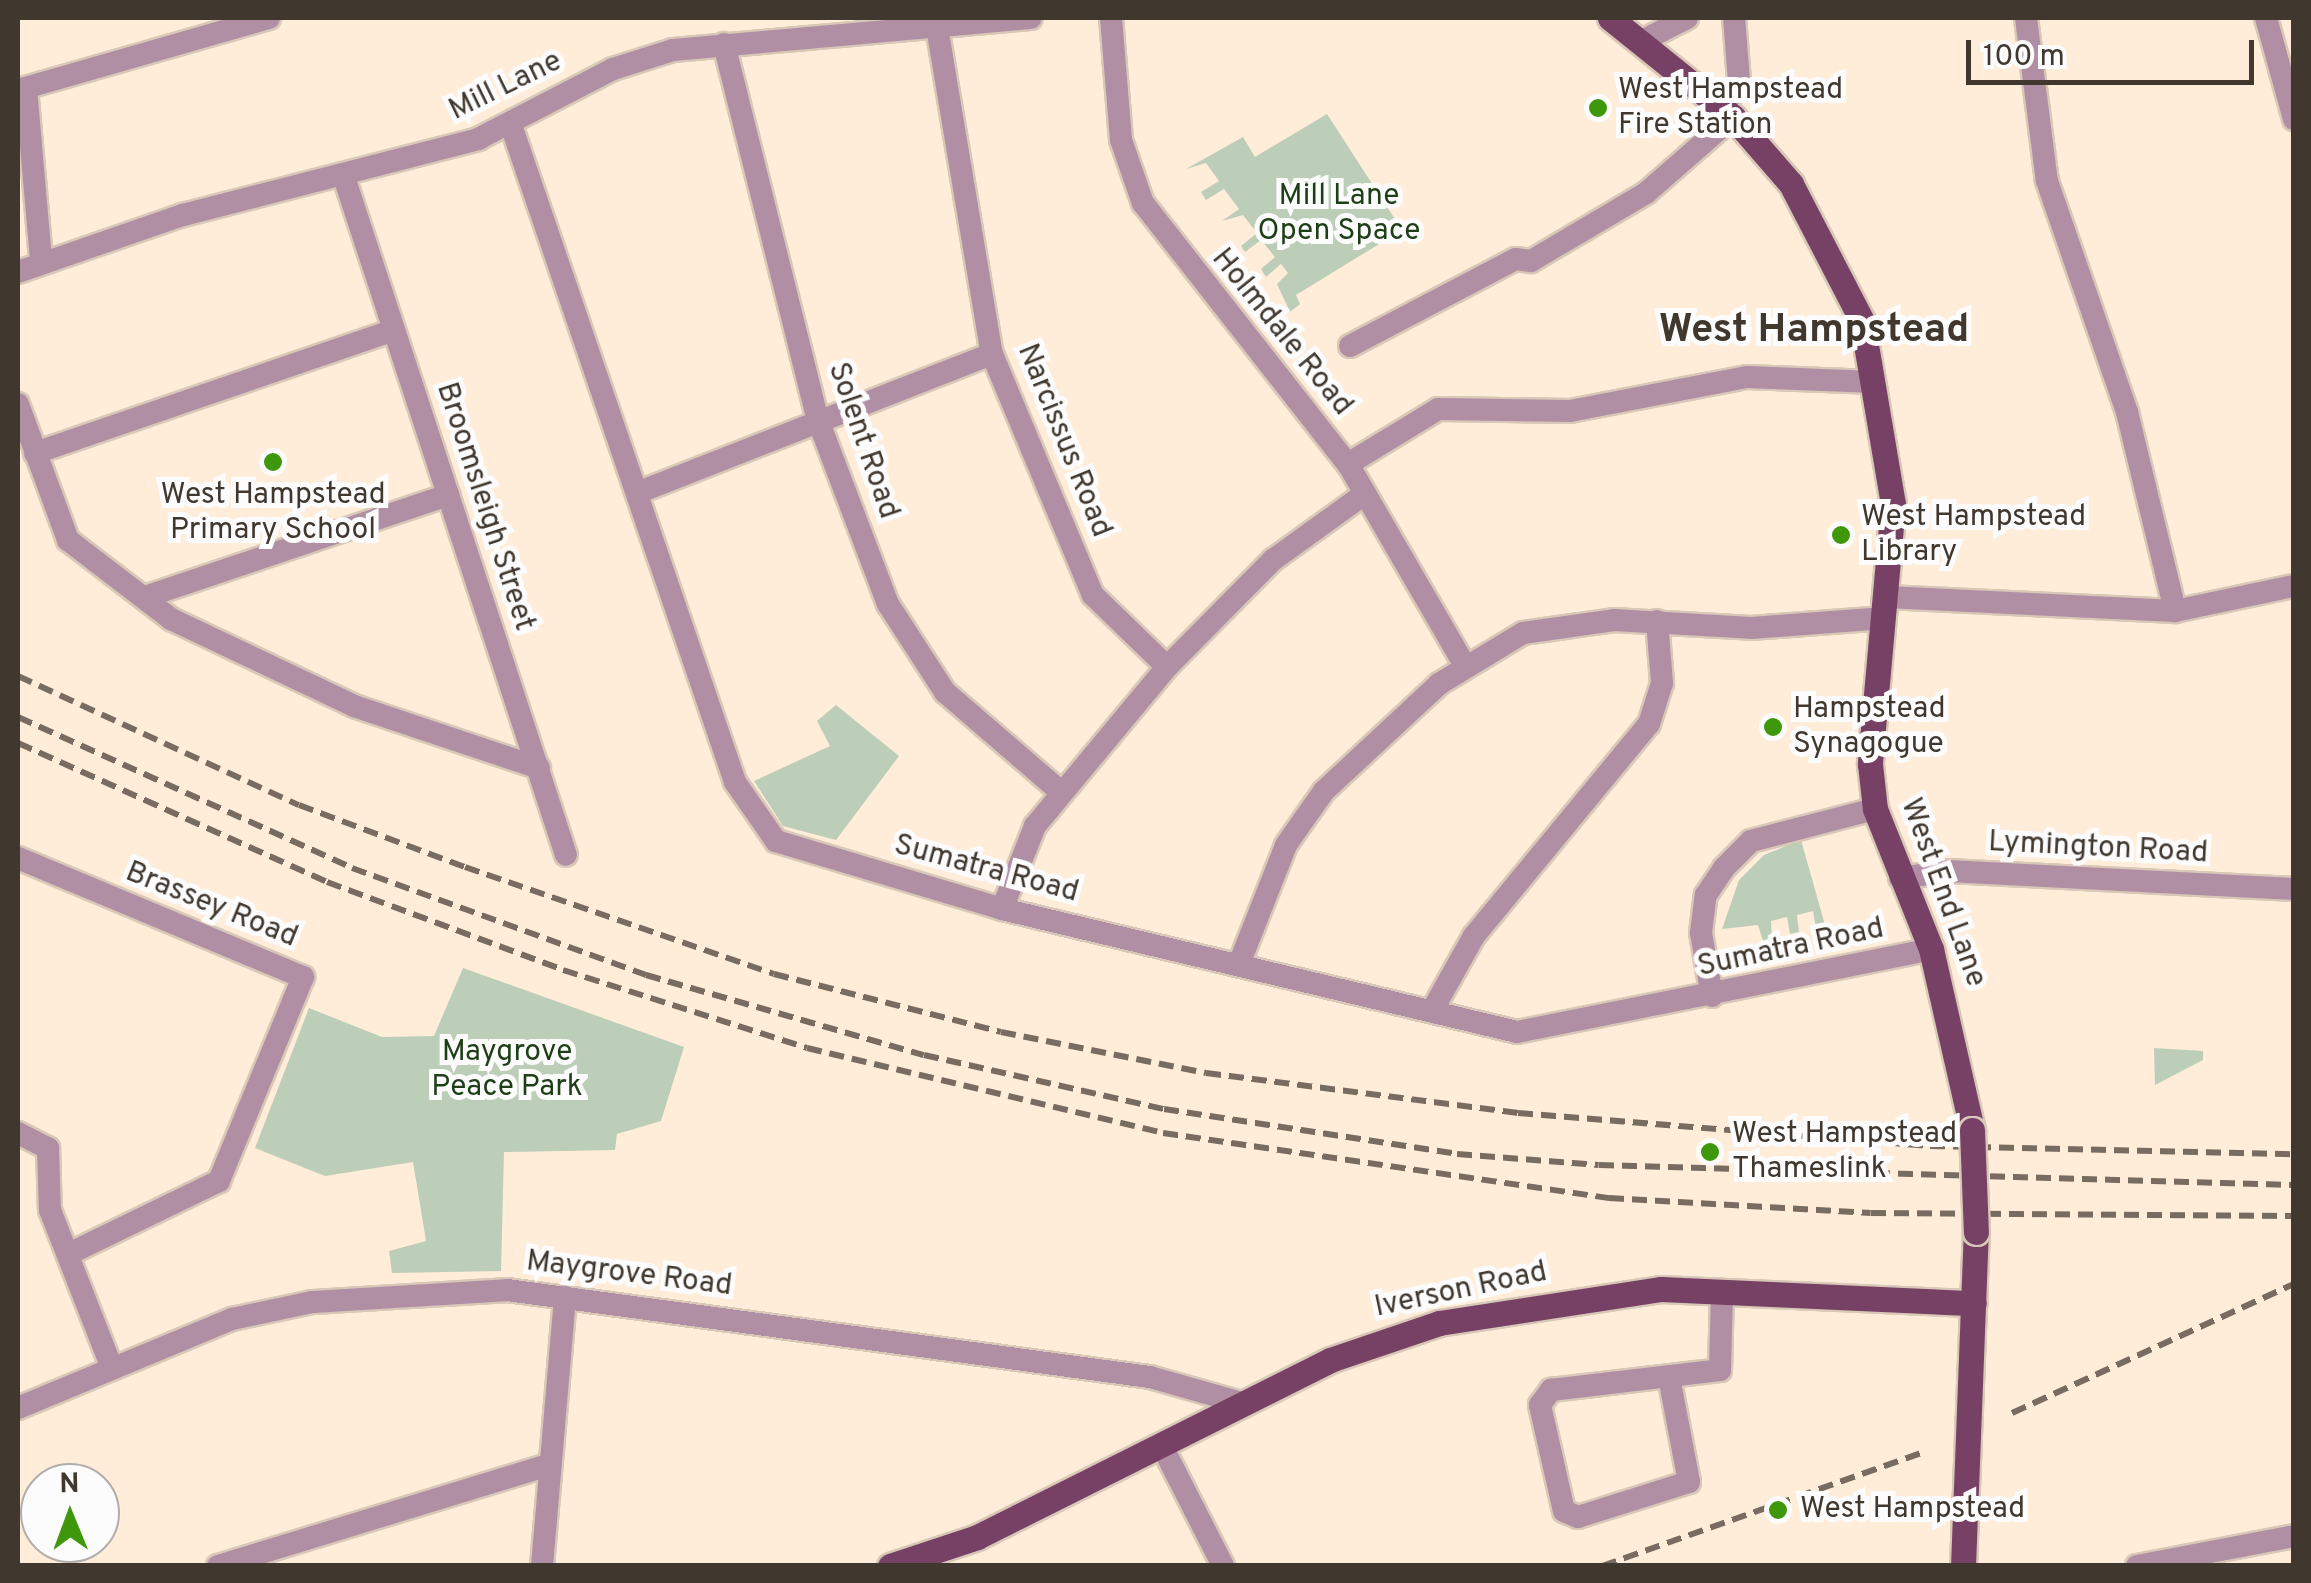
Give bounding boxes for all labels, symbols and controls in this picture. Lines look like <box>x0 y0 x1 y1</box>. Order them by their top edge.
scale bar <box>1971 20 2258 82</box>
text: 100 m <box>1983 39 2065 76</box>
street label: Mill Lane <box>444 44 568 130</box>
place label: West Hampstead Fire Station <box>1618 73 1843 144</box>
marker: West Hampstead Fire Station <box>1587 97 1609 119</box>
park label: Mill Lane Open Space <box>1258 179 1420 250</box>
street label: Holmdale Road <box>1203 242 1359 424</box>
district label: West Hampstead <box>1659 307 1969 355</box>
street label: Narcissus Road <box>1008 339 1118 543</box>
street label: Solent Road <box>818 358 906 524</box>
street label: Broomsleigh Street <box>427 378 541 636</box>
marker: West Hampstead Primary School <box>262 451 284 473</box>
place label: West Hampstead Primary School <box>160 478 386 548</box>
place label: West Hampstead Library <box>1861 500 2086 570</box>
marker: West Hampstead Library <box>1830 524 1852 546</box>
place label: Hampstead Synagogue <box>1793 692 1946 762</box>
marker: Hampstead Synagogue <box>1762 716 1784 738</box>
street label: West End Lane <box>1891 794 1993 992</box>
street label: Lymington Road <box>1987 825 2209 873</box>
street label: Sumatra Road <box>890 828 1082 912</box>
street label: Brassey Road <box>120 855 302 957</box>
street label: Sumatra Road <box>1695 912 1887 986</box>
park label: Maygrove Peace Park <box>431 1035 583 1106</box>
place label: West Hampstead Thameslink <box>1732 1117 1957 1188</box>
marker: West Hampstead Thameslink <box>1697 1139 1723 1165</box>
street label: Maygrove Road <box>524 1245 734 1305</box>
street label: Iverson Road <box>1372 1255 1550 1327</box>
north arrow <box>20 1463 120 1563</box>
text: N <box>59 1467 80 1503</box>
place label: West Hampstead <box>1800 1492 2025 1528</box>
marker: West Hampstead <box>1765 1497 1791 1523</box>

